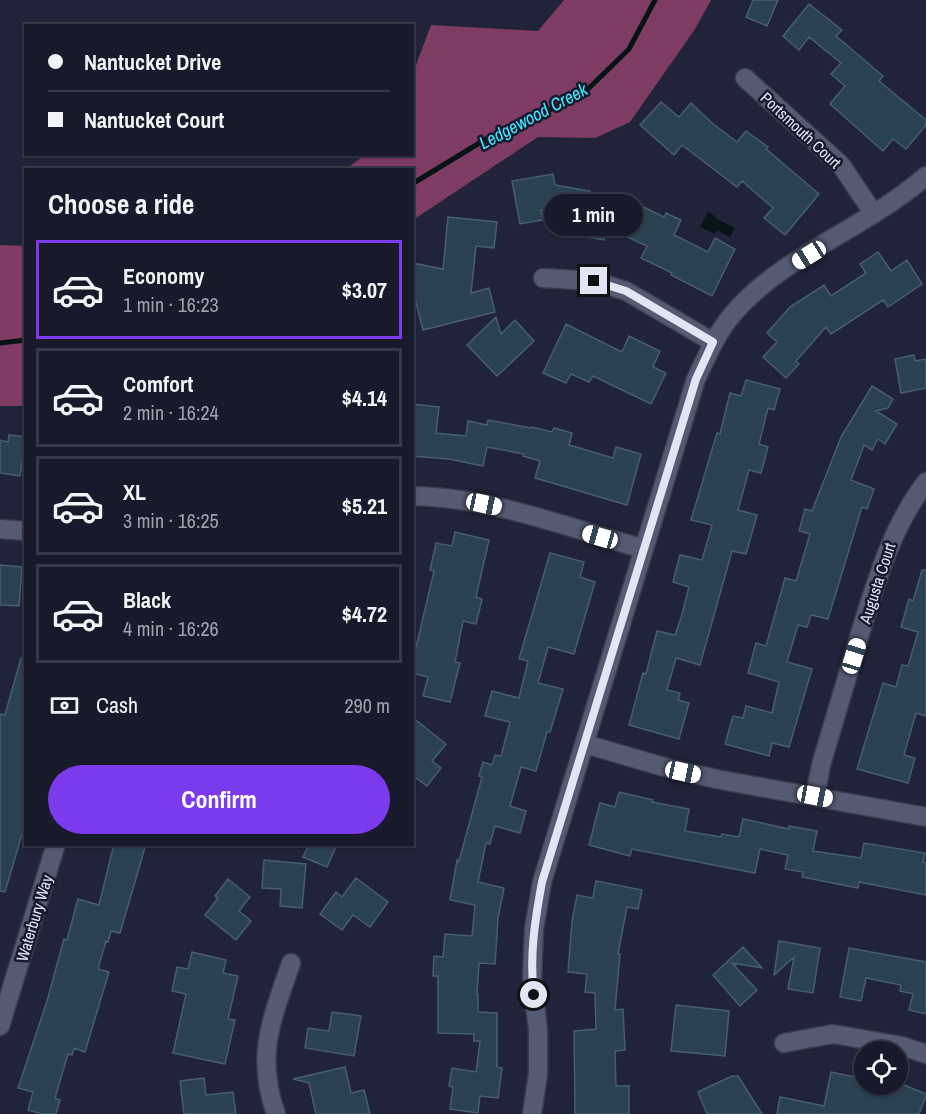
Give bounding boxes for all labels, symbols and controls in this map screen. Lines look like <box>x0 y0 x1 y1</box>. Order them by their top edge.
text: Nantucket Drive <box>84 47 221 77</box>
water label: Ledgewood Creek <box>474 77 592 155</box>
street label: Portsmouth Court <box>756 87 846 173</box>
text: Nantucket Court <box>84 105 224 135</box>
text: Choose a ride <box>48 186 194 222</box>
callout: 1 min <box>544 194 644 236</box>
text: 1 min <box>572 201 615 228</box>
car <box>789 238 829 272</box>
text: Economy <box>123 261 204 291</box>
icon: car <box>51 263 105 317</box>
route end <box>580 267 607 294</box>
text: $3.07 <box>342 275 387 305</box>
text: 1 min · 16:23 <box>123 291 219 318</box>
text: Comfort <box>123 369 193 399</box>
icon: car <box>51 371 105 425</box>
text: $4.14 <box>342 383 387 413</box>
text: 2 min · 16:24 <box>123 399 219 426</box>
text: XL <box>123 477 146 507</box>
icon: car <box>51 479 105 533</box>
text: $5.21 <box>342 491 387 521</box>
car <box>465 491 503 517</box>
text: 3 min · 16:25 <box>123 507 219 534</box>
car <box>580 523 620 551</box>
street label: Augusta Court <box>853 539 901 627</box>
text: Black <box>123 585 171 615</box>
icon: car <box>51 587 105 641</box>
text: $4.72 <box>342 599 387 629</box>
text: 4 min · 16:26 <box>123 615 219 642</box>
car <box>840 636 868 676</box>
icon: cash <box>48 689 81 722</box>
text: Cash <box>96 690 138 720</box>
text: 290 m <box>344 692 390 719</box>
car <box>664 759 702 785</box>
button: Confirm <box>48 765 390 834</box>
car <box>796 784 834 808</box>
street label: Waterbury Way <box>10 872 58 964</box>
route start <box>520 981 547 1008</box>
map controls <box>854 1041 908 1095</box>
button: locate <box>854 1041 908 1095</box>

